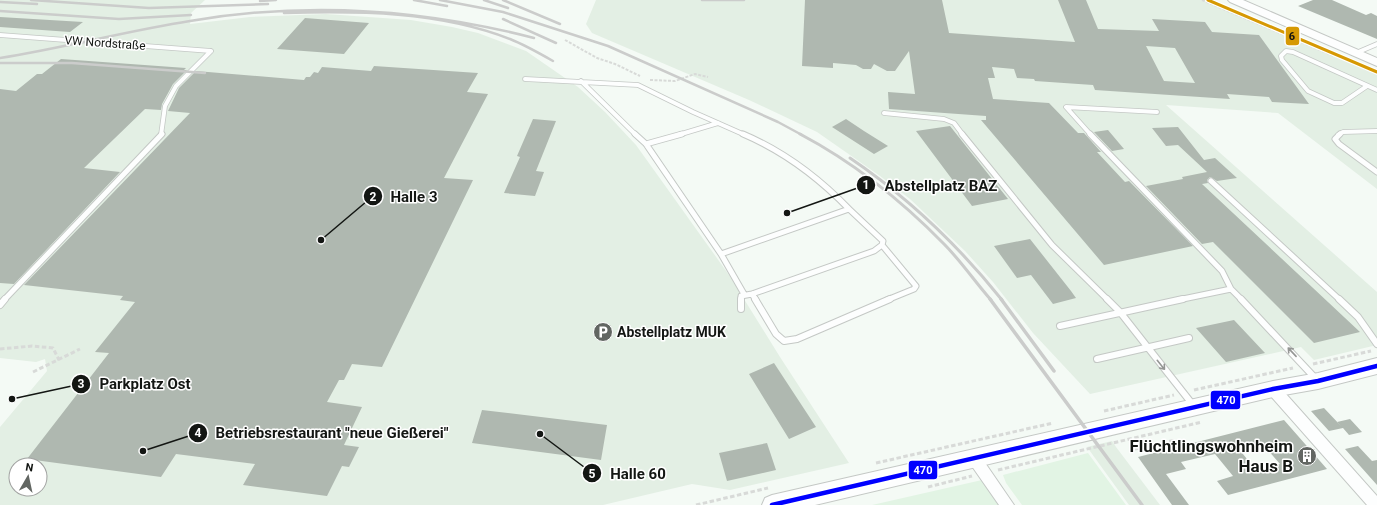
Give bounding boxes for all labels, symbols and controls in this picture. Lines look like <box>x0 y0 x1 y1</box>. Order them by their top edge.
line badge: 6 <box>1285 26 1300 46</box>
text: 6 <box>1289 30 1295 43</box>
street label: VW Nordstraße <box>64 33 146 53</box>
callout: Abstellplatz BAZ <box>856 172 1005 199</box>
text: Abstellplatz BAZ <box>885 177 997 195</box>
text: 1 <box>863 178 869 192</box>
callout: Halle 3 <box>363 183 446 210</box>
text: Halle 3 <box>391 188 438 206</box>
text: 2 <box>370 190 377 204</box>
parking icon: Abstellplatz MUK <box>592 321 614 343</box>
place label: Abstellplatz MUK <box>617 324 726 340</box>
one-way arrow <box>1287 347 1296 357</box>
one-way arrow <box>1157 360 1165 371</box>
callout: Parkplatz Ost <box>71 370 198 397</box>
text: Parkplatz Ost <box>99 375 191 393</box>
text: 3 <box>78 377 85 391</box>
line badge: 470 <box>1210 390 1241 410</box>
text: 470 <box>1217 394 1235 407</box>
callout: Betriebsrestaurant "neue Gießerei" <box>188 419 457 446</box>
text: Betriebsrestaurant "neue Gießerei" <box>215 424 449 442</box>
text: 4 <box>195 426 202 440</box>
place label: Flüchtlingswohnheim Haus B <box>1129 436 1293 476</box>
building icon: Flüchtlingswohnheim Haus B <box>1296 445 1318 467</box>
north arrow <box>8 457 48 497</box>
callout: Halle 60 <box>582 460 673 487</box>
line badge: 470 <box>908 460 938 480</box>
text: N <box>25 461 35 475</box>
text: 470 <box>914 464 932 477</box>
text: Halle 60 <box>610 465 666 483</box>
text: 5 <box>589 467 596 481</box>

